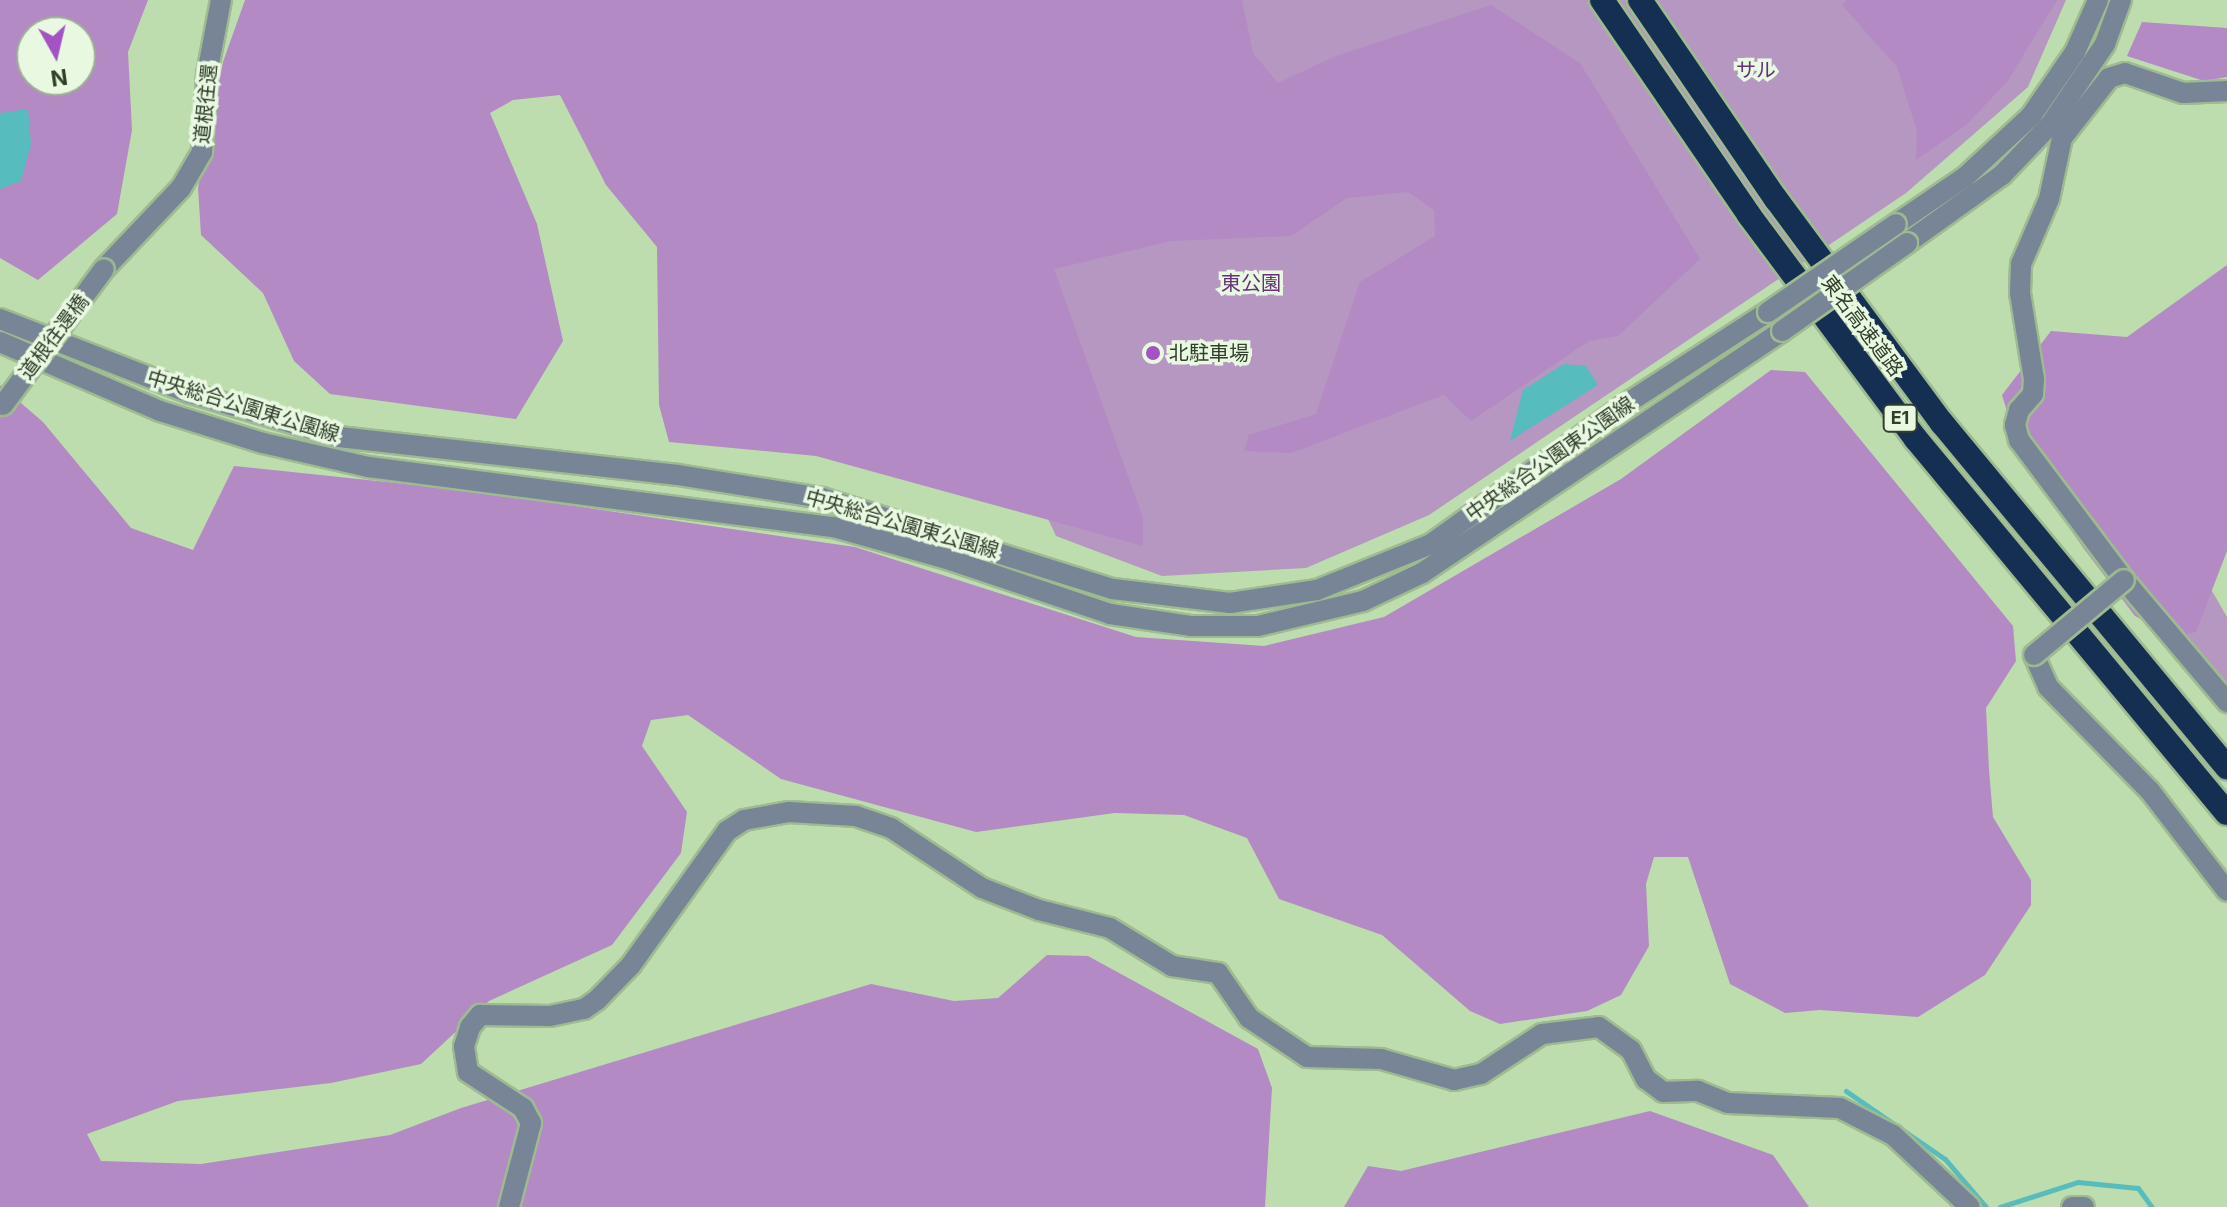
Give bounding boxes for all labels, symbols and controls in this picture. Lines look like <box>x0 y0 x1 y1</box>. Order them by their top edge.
north arrow <box>16 16 96 96</box>
park label: サル <box>1736 58 1776 82</box>
street label: 道根往還 <box>190 63 222 145</box>
text: N <box>49 64 69 92</box>
park label: 東公園 <box>1221 271 1281 295</box>
street label: 東名高速道路 <box>1816 271 1908 381</box>
street label: 道根往還橋 <box>14 290 94 384</box>
place label: 北駐車場 <box>1169 341 1249 365</box>
marker: 北駐車場 <box>1144 344 1162 362</box>
street label: 中央総合公園東公園線 <box>144 365 342 447</box>
street label: 中央総合公園東公園線 <box>1461 392 1639 526</box>
road number: E1 <box>1882 404 1918 432</box>
street label: 中央総合公園東公園線 <box>803 485 1001 563</box>

